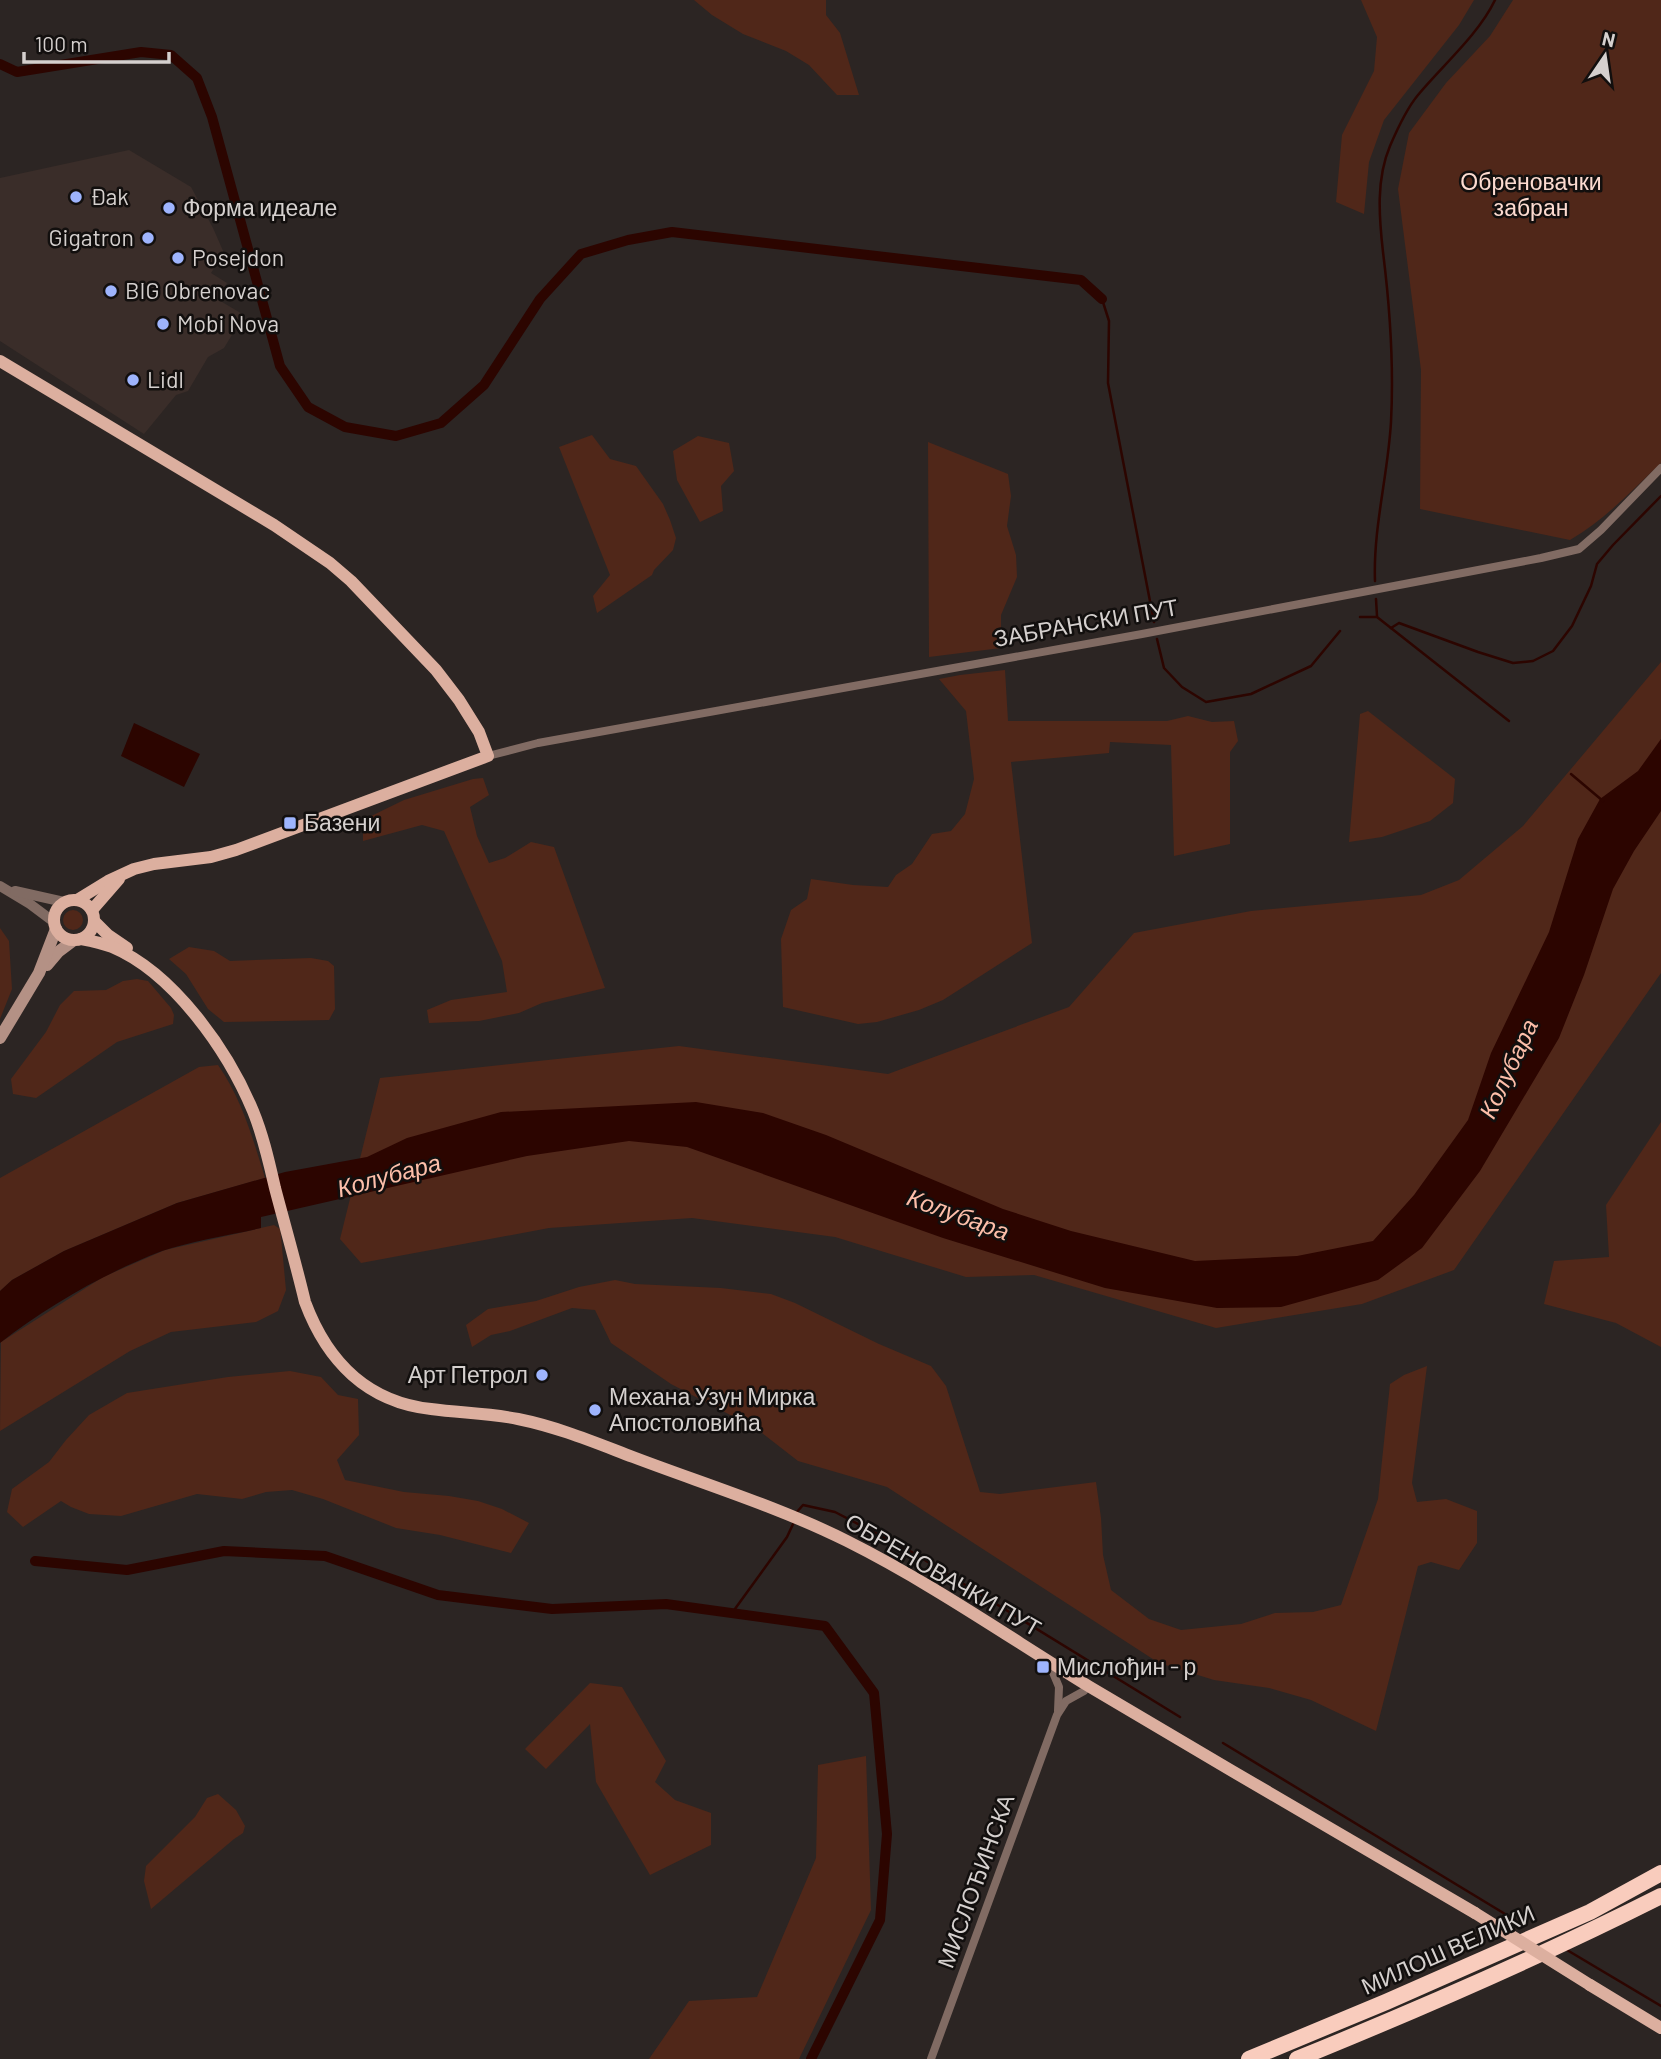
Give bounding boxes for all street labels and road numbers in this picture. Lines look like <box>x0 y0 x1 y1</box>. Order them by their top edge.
street label: ЗАБРАНСКИ ПУТ <box>992 592 1180 652</box>
street label: ОБРЕНОВАЧКИ ПУТ <box>841 1507 1046 1642</box>
street label: МИСЛОЂИНСКА <box>931 1789 1020 1971</box>
street label: МИЛОШ ВЕЛИКИ <box>1357 1898 1539 2000</box>

